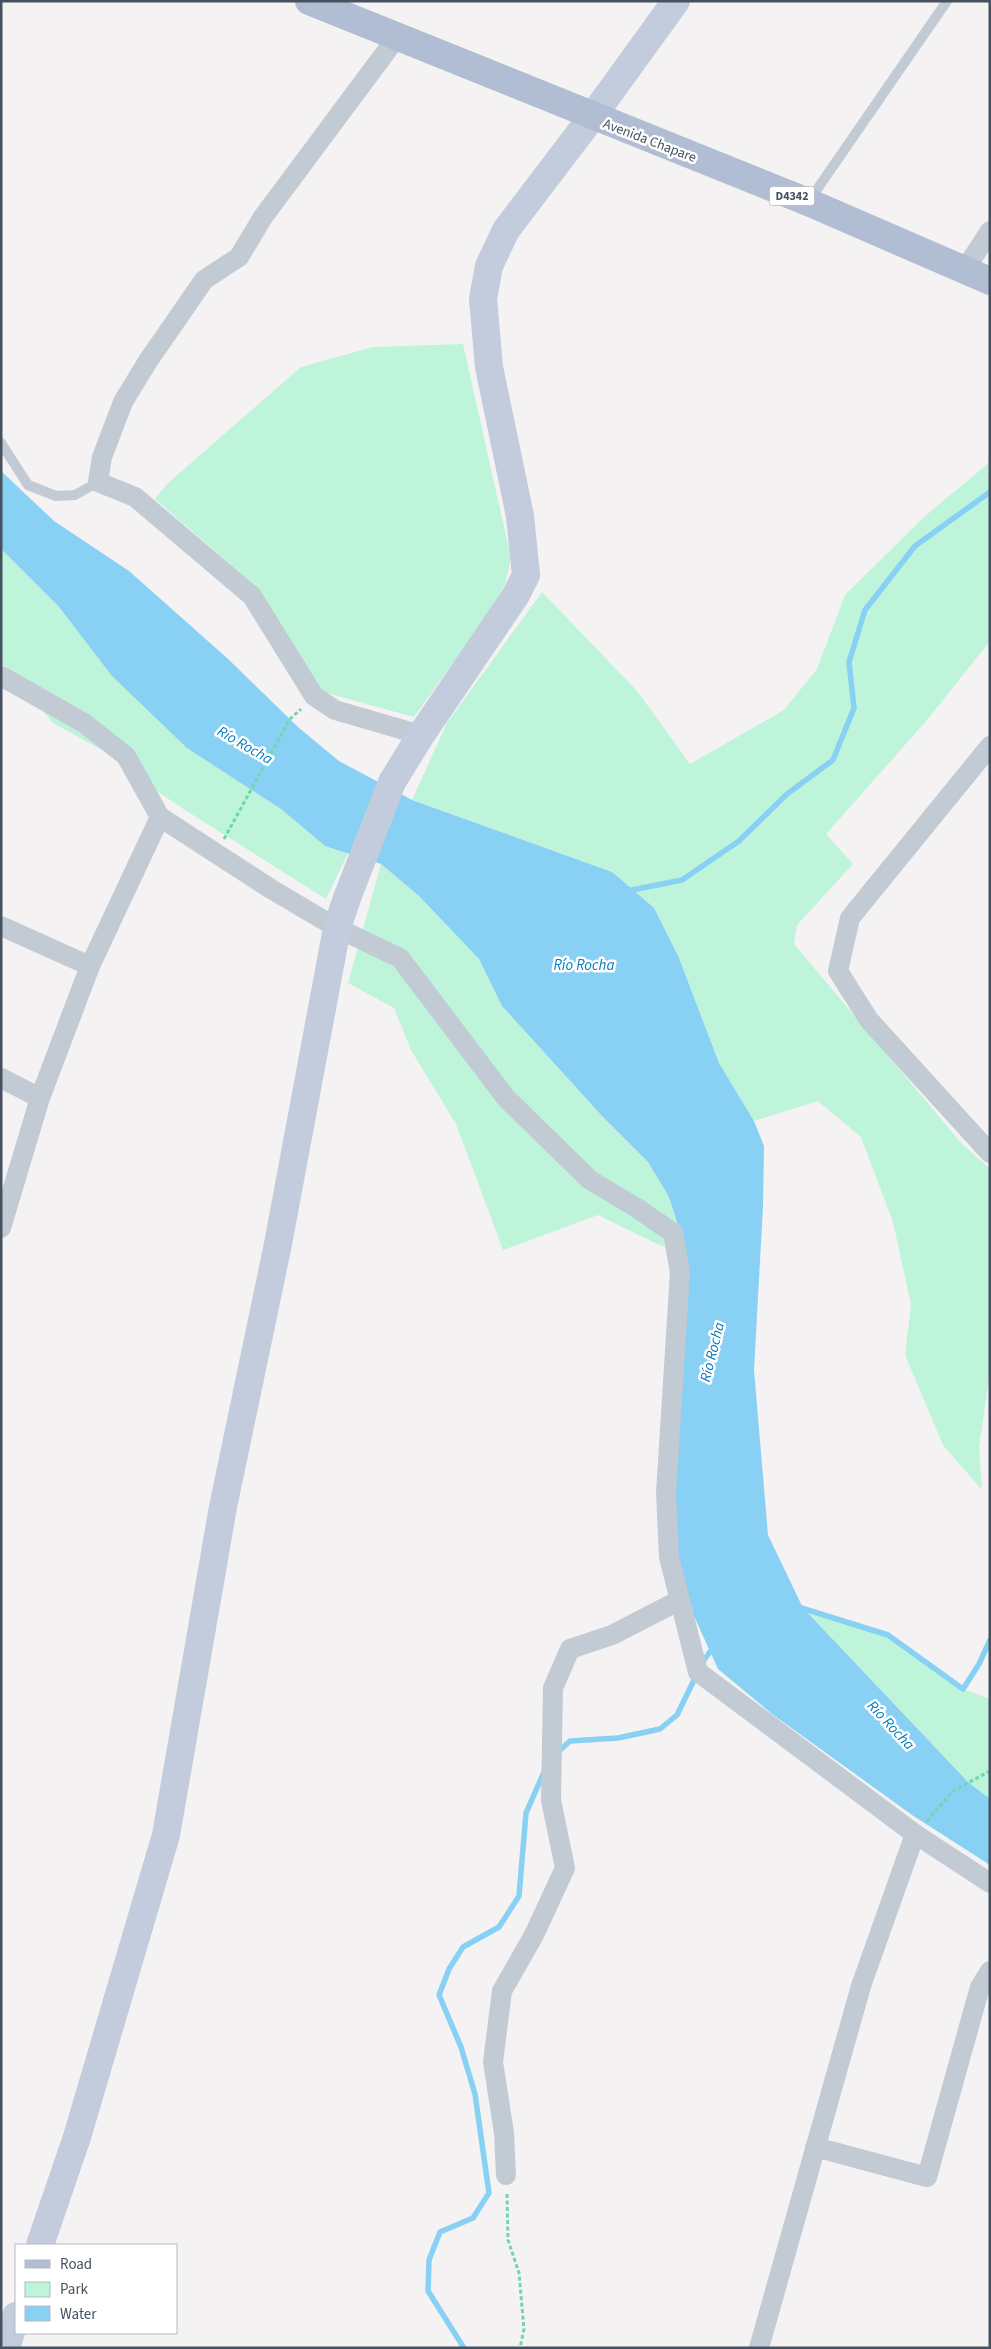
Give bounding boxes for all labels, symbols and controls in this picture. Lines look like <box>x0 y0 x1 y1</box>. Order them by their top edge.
street label: Avenida Chapare <box>600 114 699 168</box>
road number: D4342 <box>770 187 814 206</box>
water label: Río Rocha <box>213 721 276 770</box>
water label: Río Rocha <box>554 955 614 976</box>
water label: Río Rocha <box>695 1320 730 1384</box>
water label: Río Rocha <box>862 1696 919 1755</box>
legend <box>15 2244 178 2334</box>
text: Road <box>60 2254 92 2275</box>
text: Park <box>60 2279 89 2300</box>
text: Water <box>60 2304 97 2325</box>

